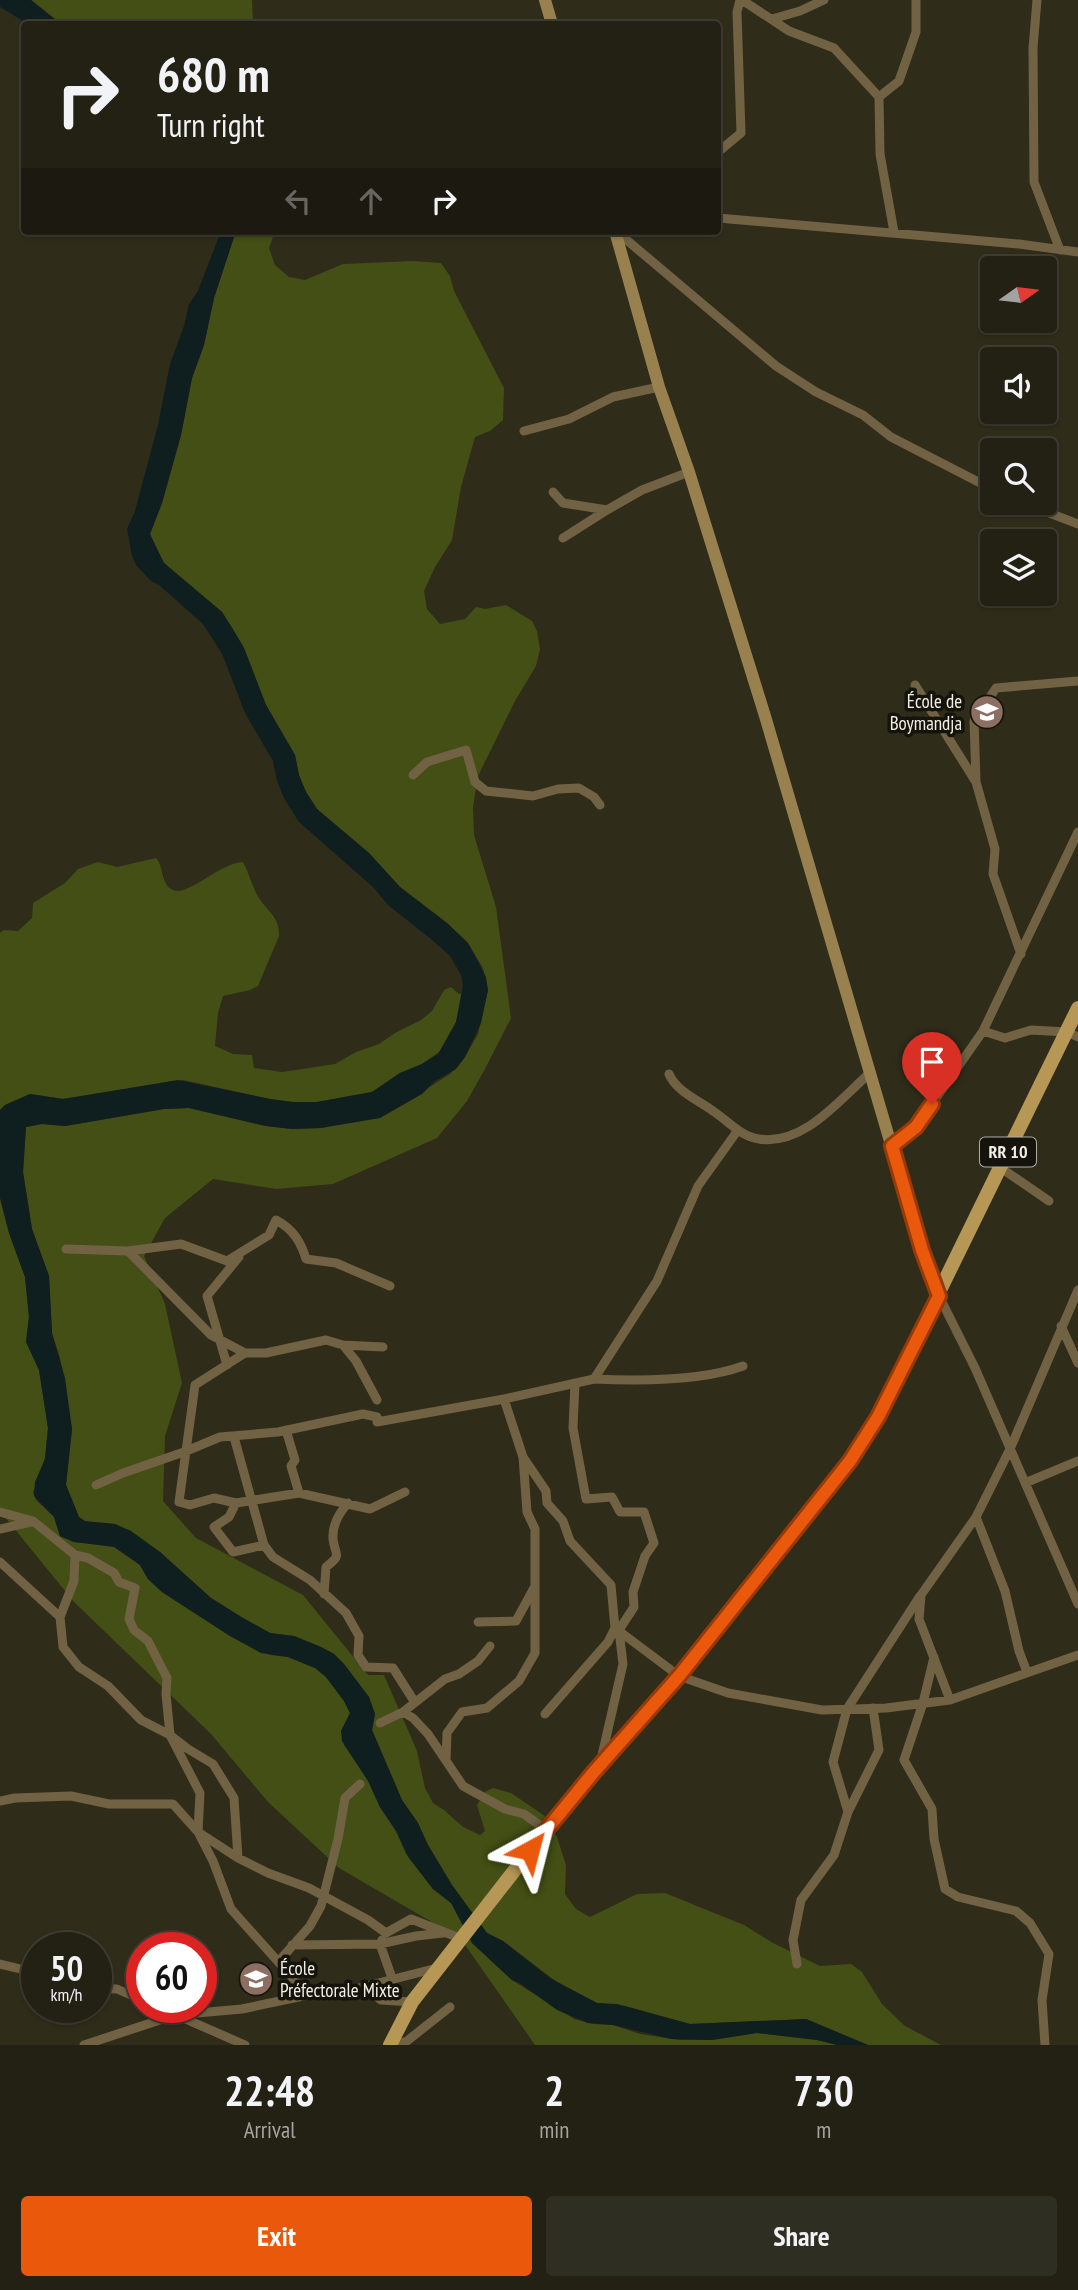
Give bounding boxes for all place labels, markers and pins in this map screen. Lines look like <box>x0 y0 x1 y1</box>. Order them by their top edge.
place label: École de Boymandja <box>890 689 962 735</box>
school or university icon: École de Boymandja <box>968 693 1006 731</box>
pin <box>902 1032 962 1104</box>
place label: École Préfectorale Mixte <box>280 1956 400 2002</box>
school or university icon: École Préfectorale Mixte <box>237 1960 275 1998</box>

